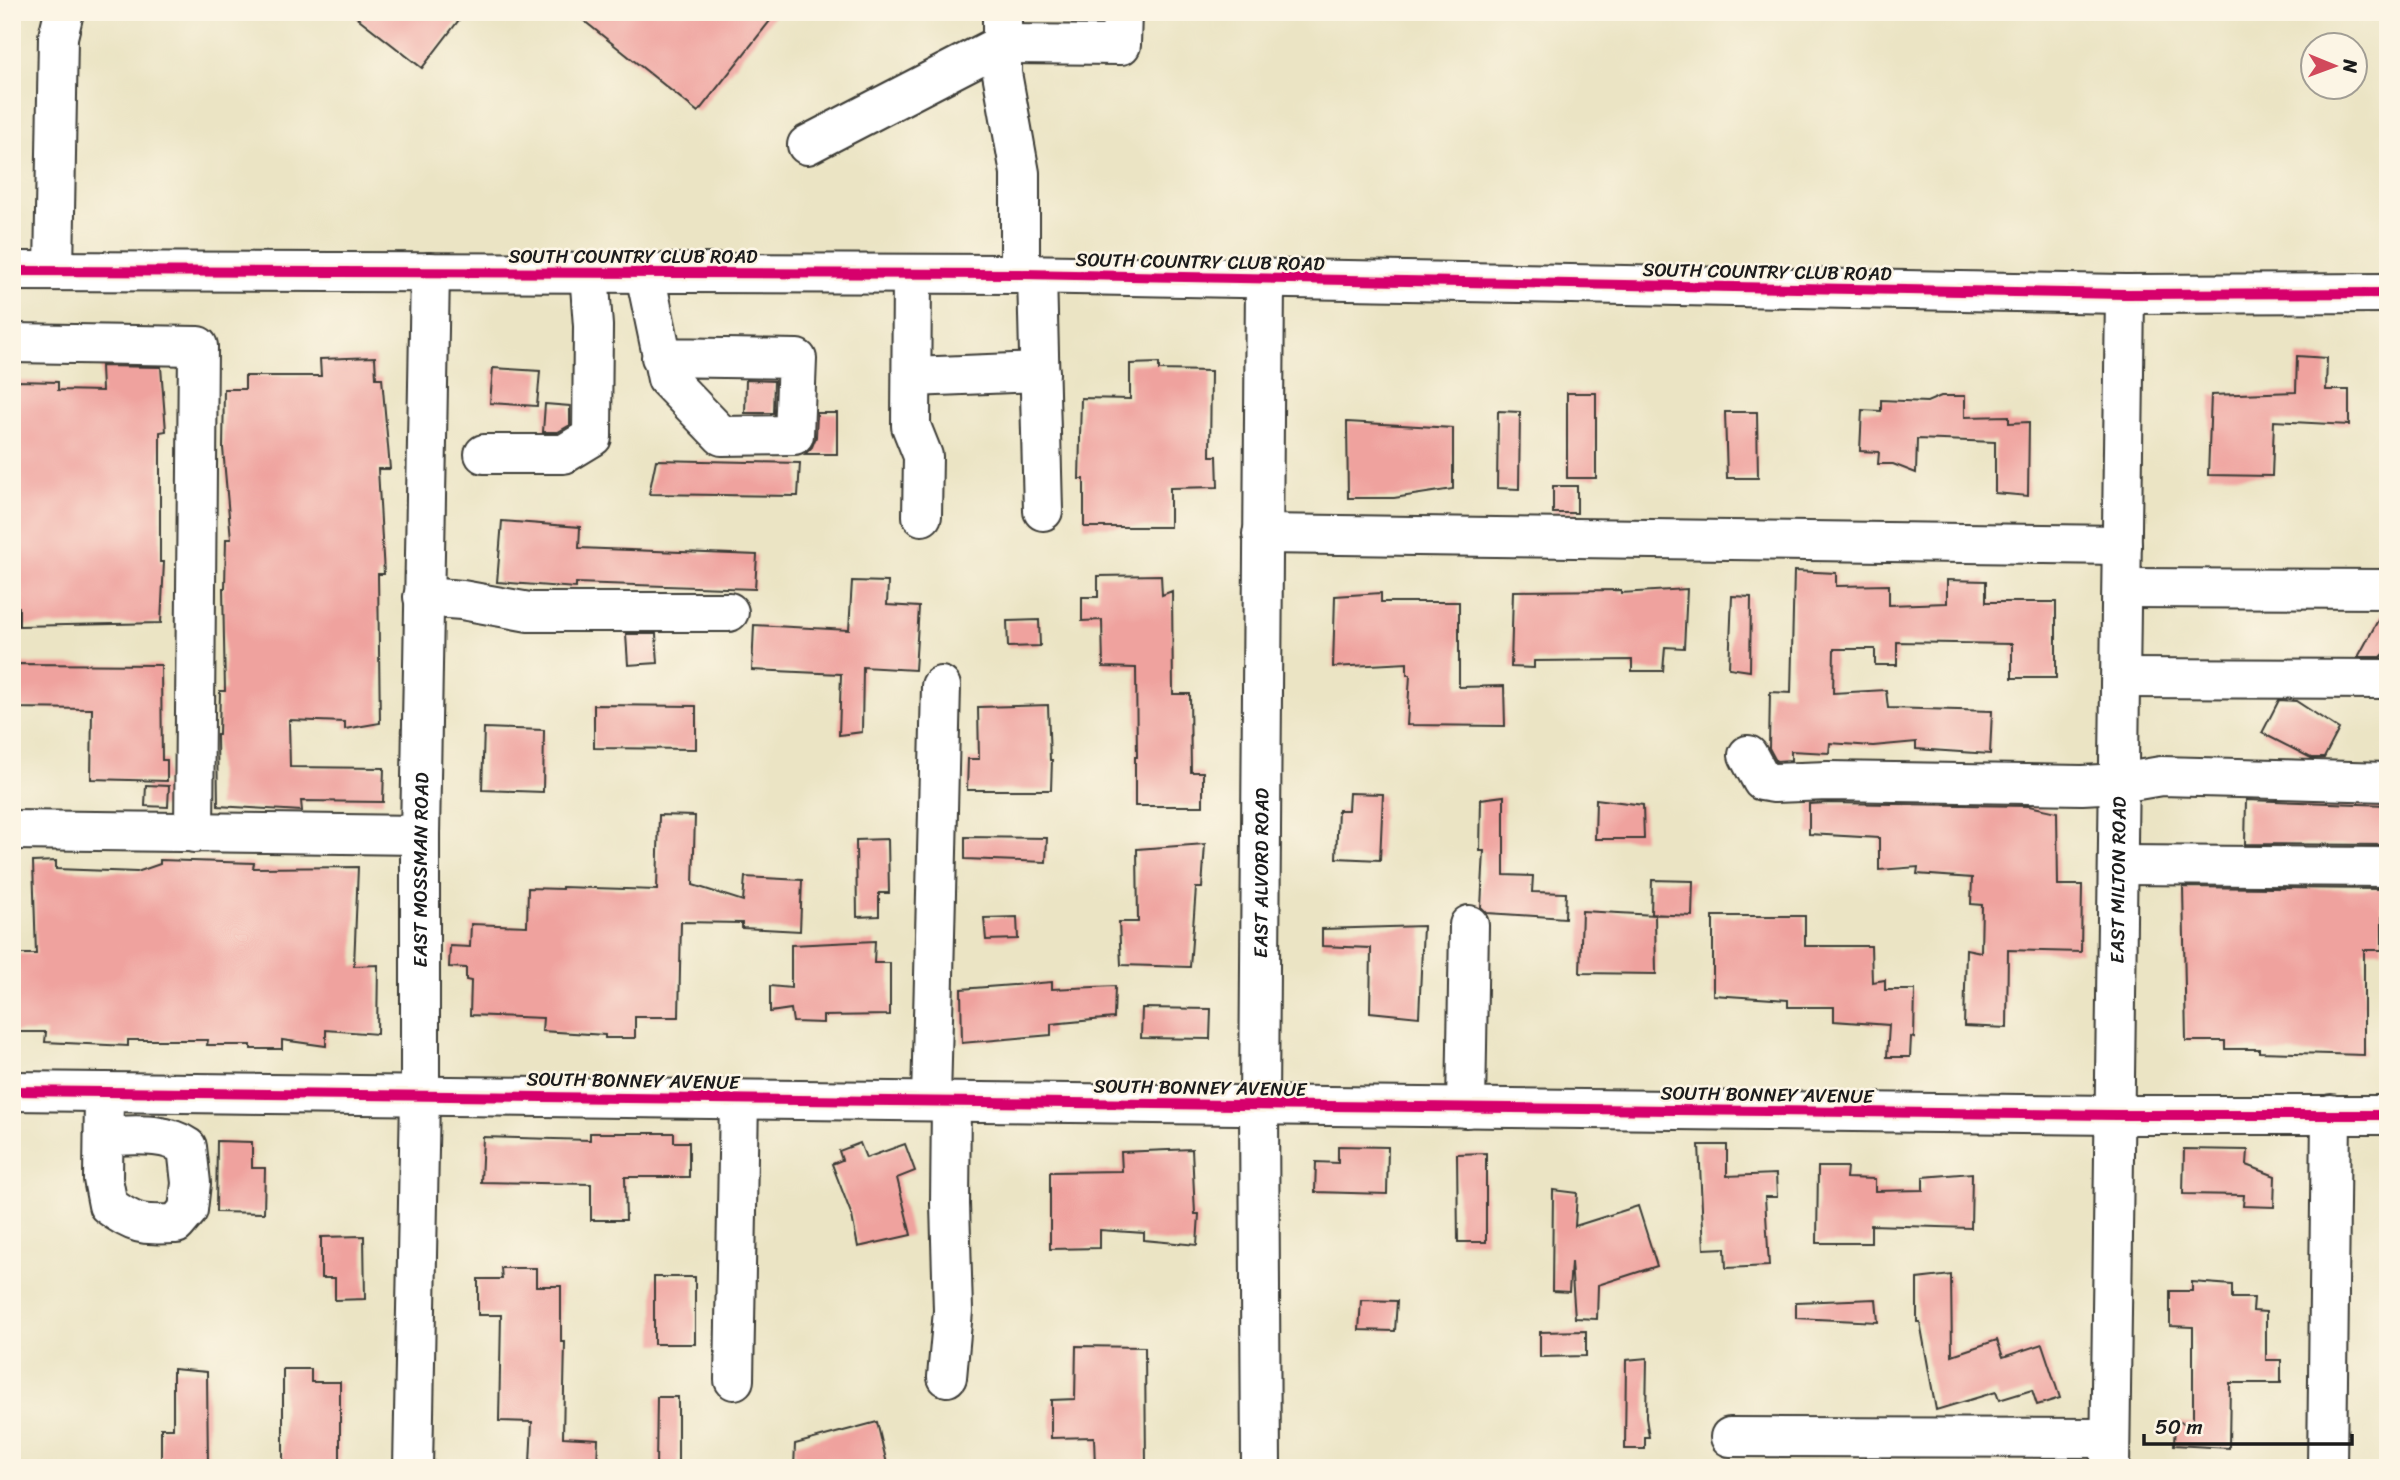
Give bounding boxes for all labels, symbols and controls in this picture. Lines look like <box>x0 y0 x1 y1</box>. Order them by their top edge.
north arrow <box>2298 32 2368 102</box>
text: N <box>2334 58 2367 74</box>
street label: SOUTH COUNTRY CLUB ROAD <box>509 240 758 273</box>
street label: SOUTH COUNTRY CLUB ROAD <box>1075 243 1325 280</box>
street label: SOUTH COUNTRY CLUB ROAD <box>1642 253 1892 290</box>
street label: EAST MOSSMAN ROAD <box>404 772 438 968</box>
street label: EAST ALVORD ROAD <box>1244 787 1278 958</box>
street label: EAST MILTON ROAD <box>2100 796 2136 964</box>
street label: SOUTH BONNEY AVENUE <box>526 1062 741 1099</box>
street label: SOUTH BONNEY AVENUE <box>1093 1069 1308 1106</box>
street label: SOUTH BONNEY AVENUE <box>1660 1076 1875 1113</box>
scale bar <box>2144 1403 2353 1447</box>
text: 50 m <box>2155 1408 2203 1446</box>

